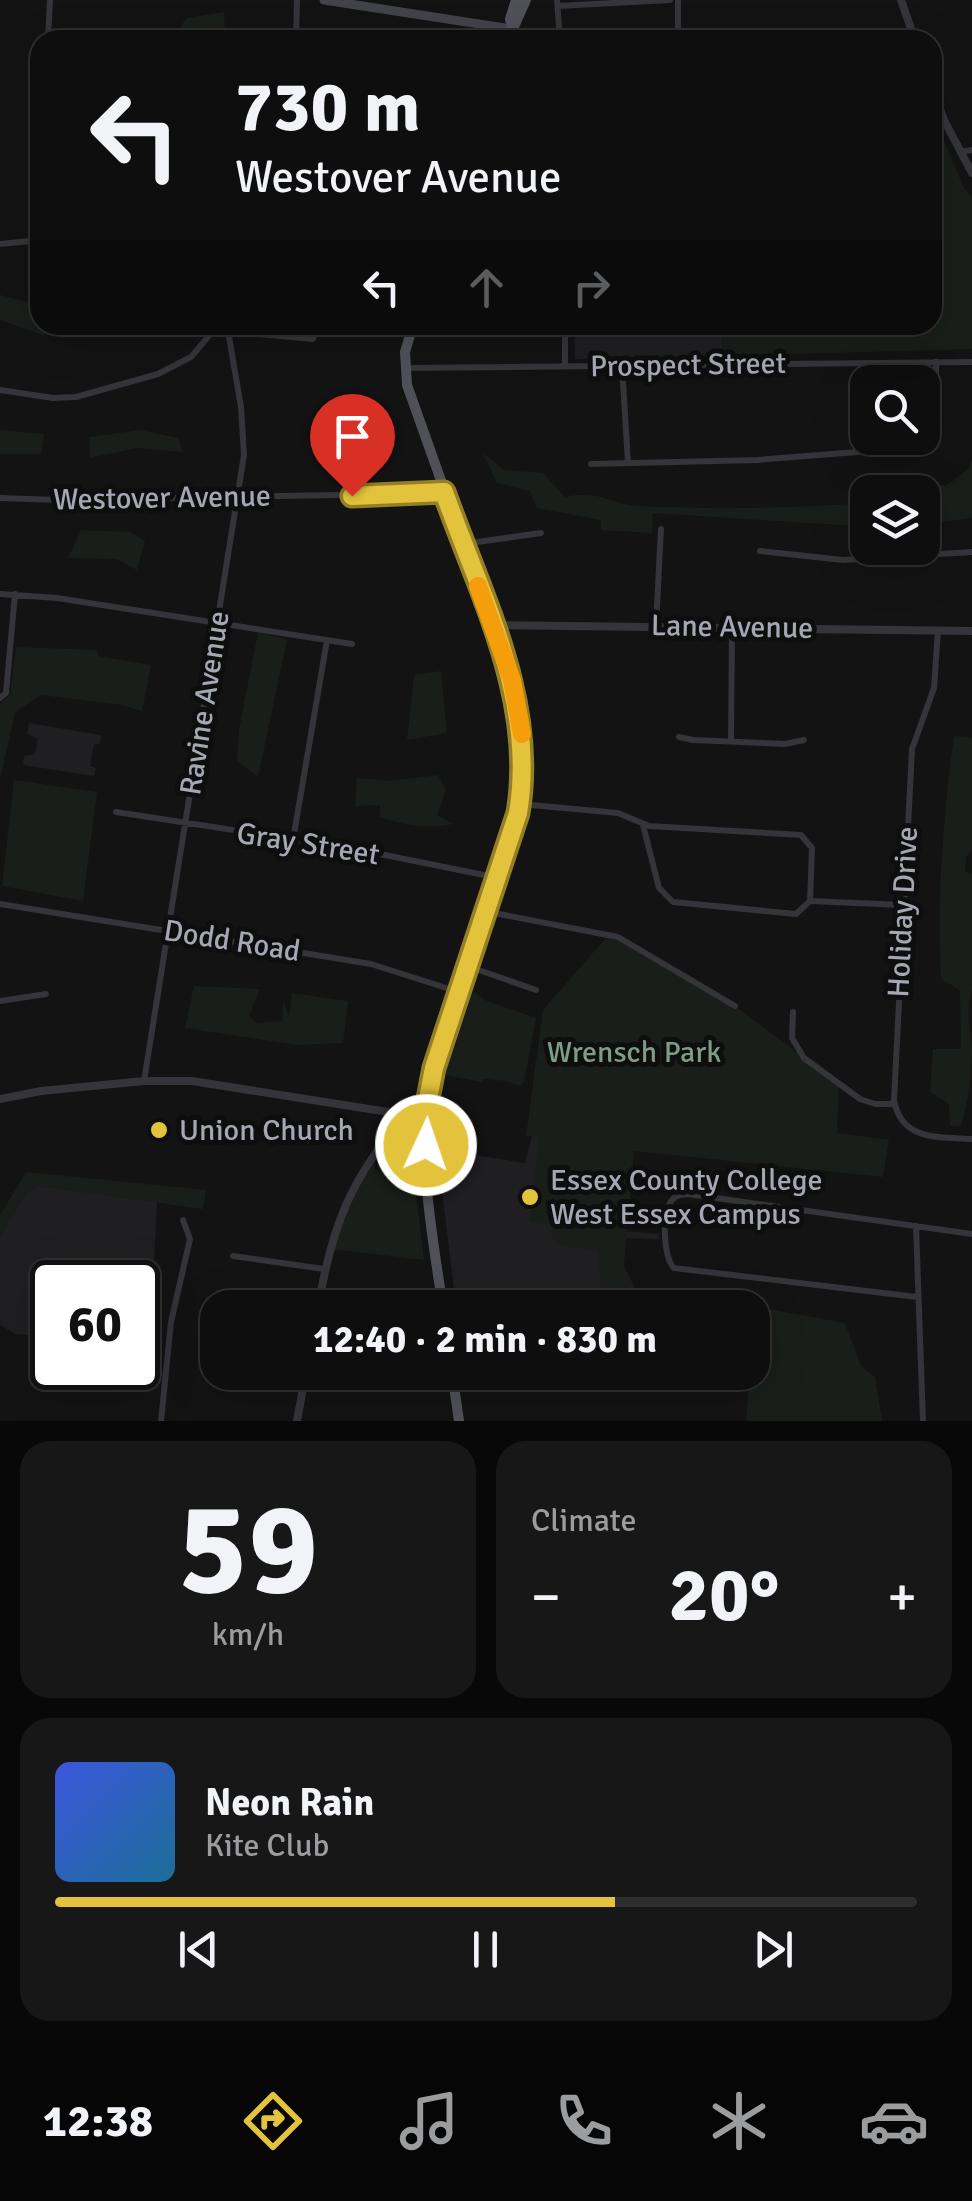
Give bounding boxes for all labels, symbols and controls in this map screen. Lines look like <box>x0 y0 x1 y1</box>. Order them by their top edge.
text: 730 m <box>235 64 420 150</box>
icon: left <box>70 70 200 200</box>
text: Westover Avenue <box>235 150 562 205</box>
icon: left <box>354 260 409 315</box>
icon: ahead <box>459 260 514 315</box>
icon: right <box>564 260 619 315</box>
street label: Prospect Street <box>590 345 786 385</box>
map controls <box>850 365 940 565</box>
button: search <box>850 365 940 455</box>
pin <box>310 394 395 497</box>
icon: arrive <box>325 409 380 464</box>
button: layers <box>850 475 940 565</box>
street label: Westover Avenue <box>53 478 271 518</box>
street label: Lane Avenue <box>650 607 814 647</box>
street label: Ravine Avenue <box>172 608 238 798</box>
street label: Gray Street <box>234 814 382 874</box>
street label: Holiday Drive <box>880 826 926 998</box>
street label: Dodd Road <box>161 912 303 970</box>
park label: Wrensch Park <box>547 1034 721 1071</box>
position arrow <box>374 1093 478 1197</box>
place label: Union Church <box>179 1112 354 1149</box>
marker: Union Church <box>148 1119 170 1141</box>
place label: Essex County College West Essex Campus <box>550 1162 823 1233</box>
marker: Essex County College West Essex Campus <box>519 1186 541 1208</box>
speed limit sign: 60 <box>30 1260 160 1390</box>
text: 12:40 · 2 min · 830 m <box>313 1316 657 1363</box>
text: 59 <box>178 1470 318 1630</box>
text: Climate <box>531 1501 637 1540</box>
text: 20° <box>669 1549 780 1642</box>
text: − <box>531 1563 561 1631</box>
text: + <box>887 1563 917 1631</box>
text: km/h <box>212 1615 284 1654</box>
text: Neon Rain <box>205 1779 374 1826</box>
text: Kite Club <box>205 1826 329 1865</box>
icon: previous <box>171 1922 226 1977</box>
icon: pause <box>458 1922 513 1977</box>
icon: next <box>746 1922 801 1977</box>
icon: directions <box>238 2086 308 2156</box>
icon: music <box>394 2086 464 2156</box>
icon: phone <box>549 2086 619 2156</box>
icon: climate <box>704 2086 774 2156</box>
icon: car <box>859 2086 929 2156</box>
text: 12:38 <box>43 2094 153 2149</box>

